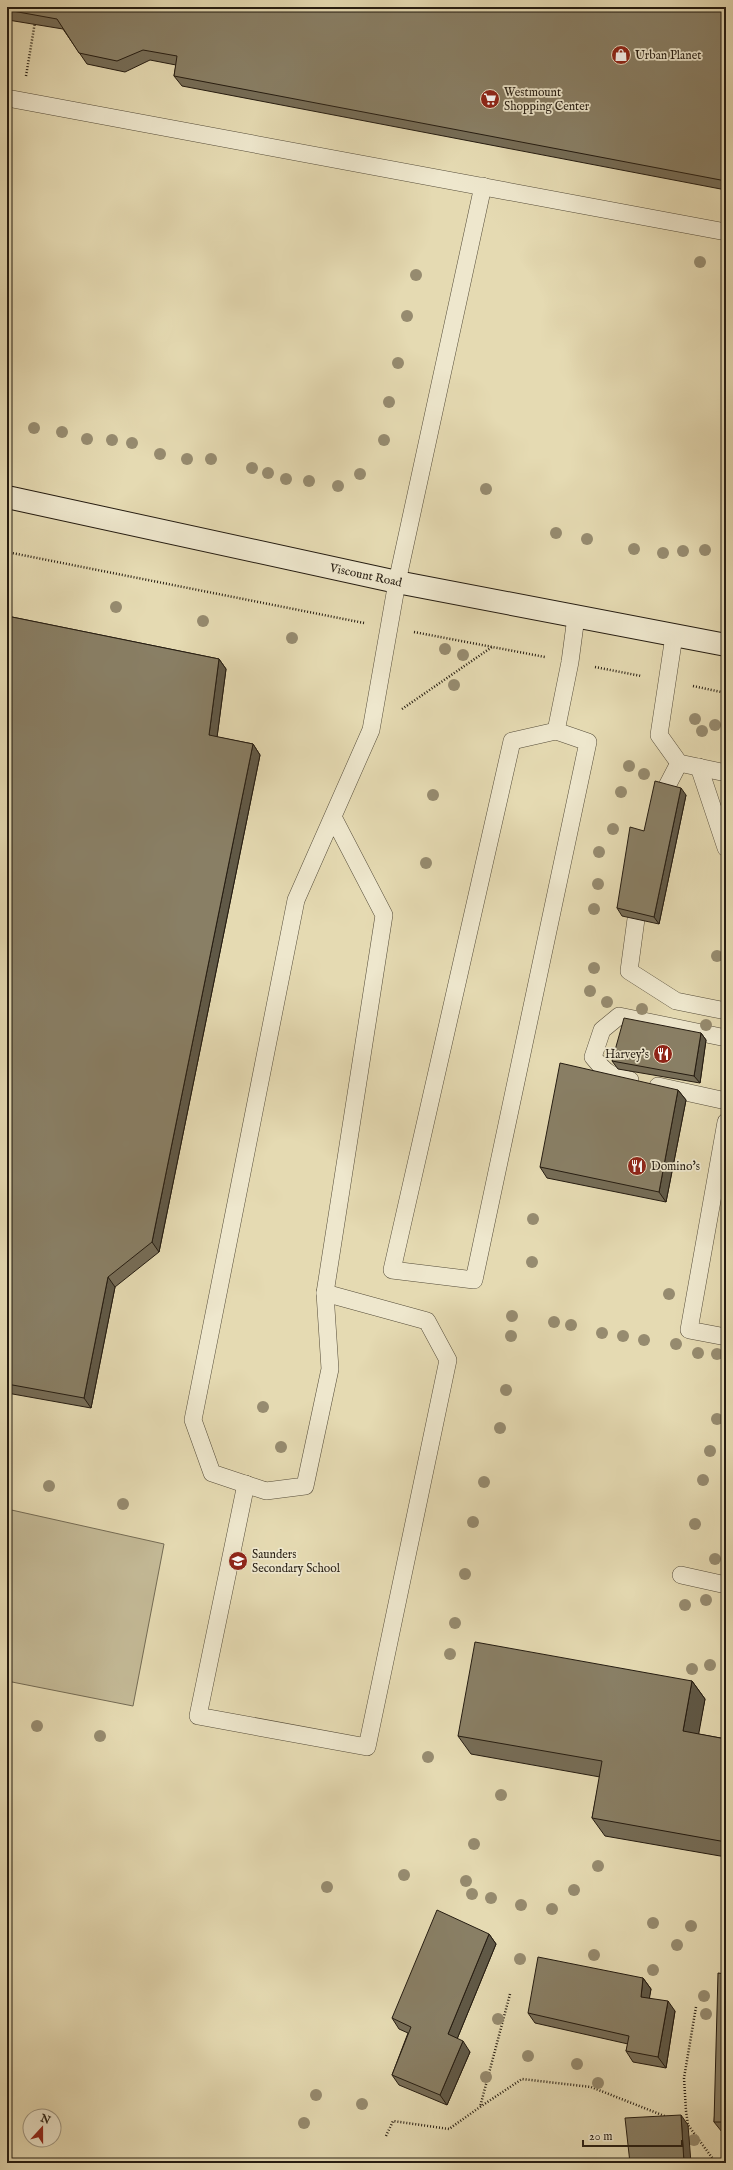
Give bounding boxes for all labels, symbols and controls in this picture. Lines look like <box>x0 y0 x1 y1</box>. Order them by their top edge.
shop icon: Urban Planet <box>610 44 632 66</box>
place label: Urban Planet <box>635 48 701 63</box>
place label: Westmount Shopping Center <box>504 85 590 115</box>
supermarket icon: Westmount Shopping Center <box>479 88 501 110</box>
street label: Viscount Road <box>328 560 404 591</box>
restaurant icon: Harvey's <box>652 1043 674 1065</box>
place label: Harvey's <box>605 1047 649 1062</box>
restaurant icon: Domino's <box>626 1155 648 1177</box>
place label: Domino's <box>651 1159 700 1174</box>
place label: Saunders Secondary School <box>252 1547 341 1576</box>
school or university icon: Saunders Secondary School <box>227 1550 249 1572</box>
north arrow <box>22 2108 62 2148</box>
text: N <box>37 2111 53 2128</box>
scale bar <box>583 2122 682 2148</box>
text: 20 m <box>589 2129 612 2144</box>

